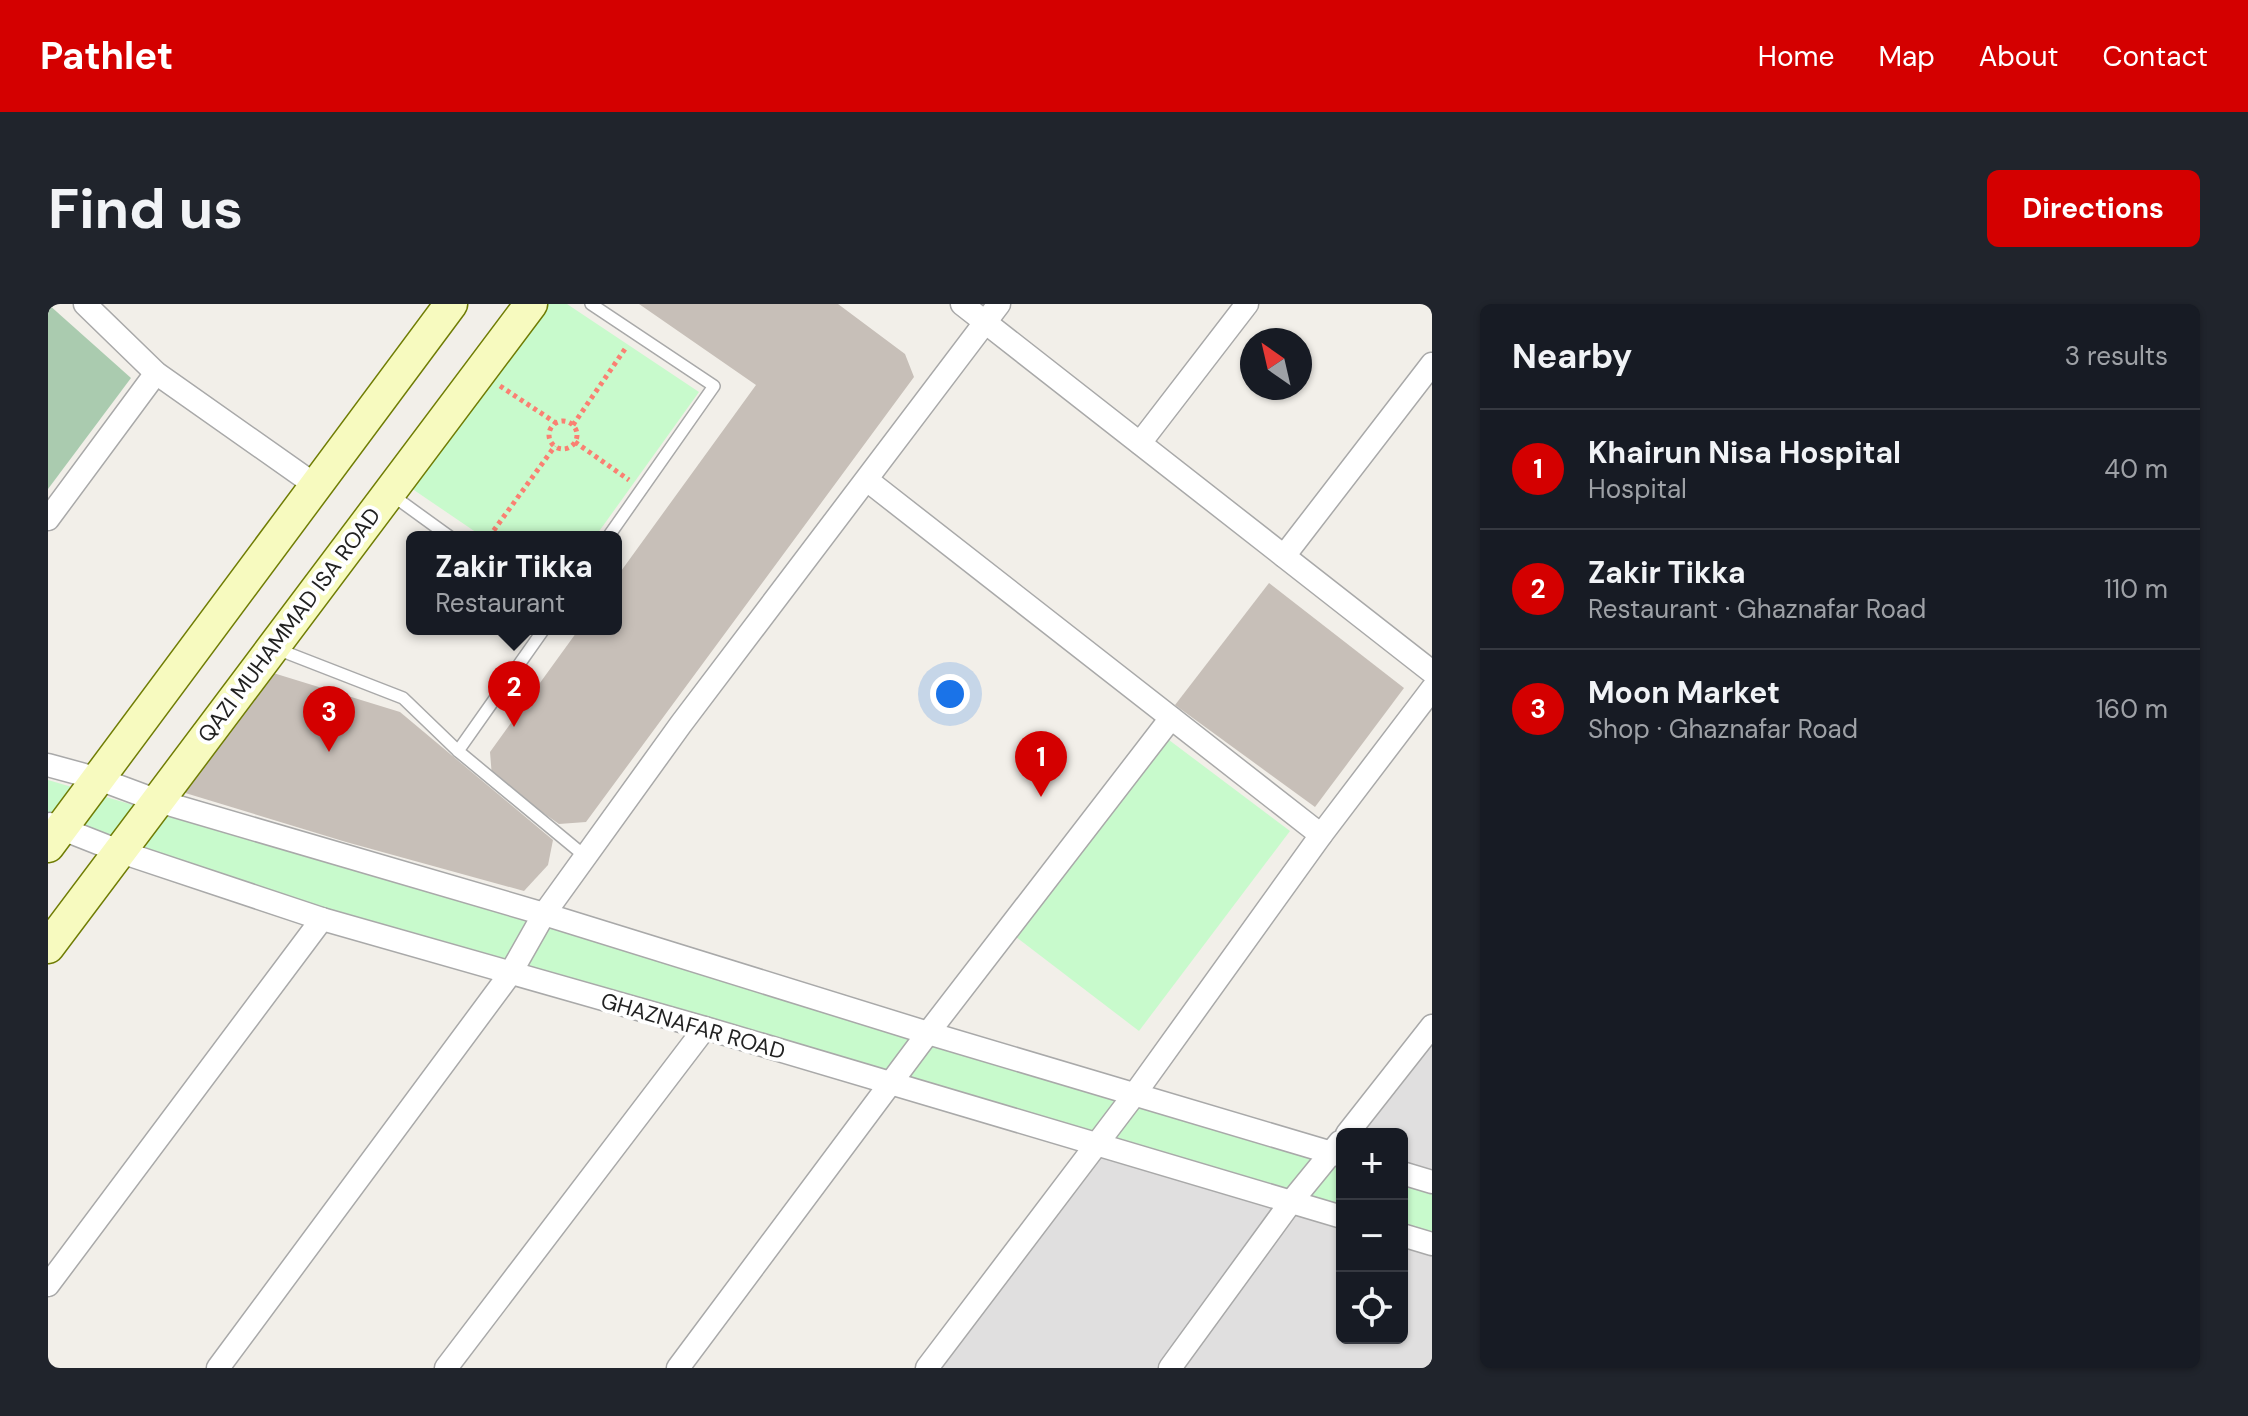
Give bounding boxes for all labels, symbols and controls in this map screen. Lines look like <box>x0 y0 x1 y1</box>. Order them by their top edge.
text: Pathlet <box>40 31 173 81</box>
text: Home <box>1758 38 1834 75</box>
text: Map <box>1878 38 1935 75</box>
text: About <box>1979 38 2058 75</box>
text: Contact <box>2102 38 2208 75</box>
button: Directions <box>1987 170 2200 247</box>
text: Find us <box>48 172 243 245</box>
north arrow <box>1240 328 1312 400</box>
text: Nearby <box>1512 334 1632 379</box>
text: 3 results <box>2065 339 2168 373</box>
text: Khairun Nisa Hospital <box>1588 433 1901 472</box>
text: 1 <box>1533 452 1543 486</box>
text: 40 m <box>2104 452 2168 486</box>
text: Hospital <box>1588 472 1687 506</box>
street label: QAZI MUHAMMAD ISA ROAD <box>191 502 387 748</box>
popup <box>406 531 622 635</box>
text: Zakir Tikka <box>435 547 593 586</box>
text: Zakir Tikka <box>1588 553 1746 592</box>
text: 2 <box>1530 572 1546 606</box>
text: 110 m <box>2104 572 2168 606</box>
text: Restaurant <box>435 586 565 620</box>
text: Restaurant · Ghaznafar Road <box>1588 592 1926 626</box>
pin: 2 <box>488 661 540 727</box>
text: Moon Market <box>1588 673 1780 712</box>
your location <box>930 674 970 714</box>
pin: 3 <box>303 686 355 752</box>
text: 3 <box>1530 692 1546 726</box>
text: 160 m <box>2096 692 2168 726</box>
text: Shop · Ghaznafar Road <box>1588 712 1858 746</box>
pin: 1 <box>1015 731 1067 797</box>
street label: GHAZNAFAR ROAD <box>597 986 789 1066</box>
map controls <box>1336 1128 1408 1344</box>
button: + <box>1336 1128 1408 1200</box>
button: − <box>1336 1200 1408 1272</box>
button: locate <box>1336 1272 1408 1344</box>

